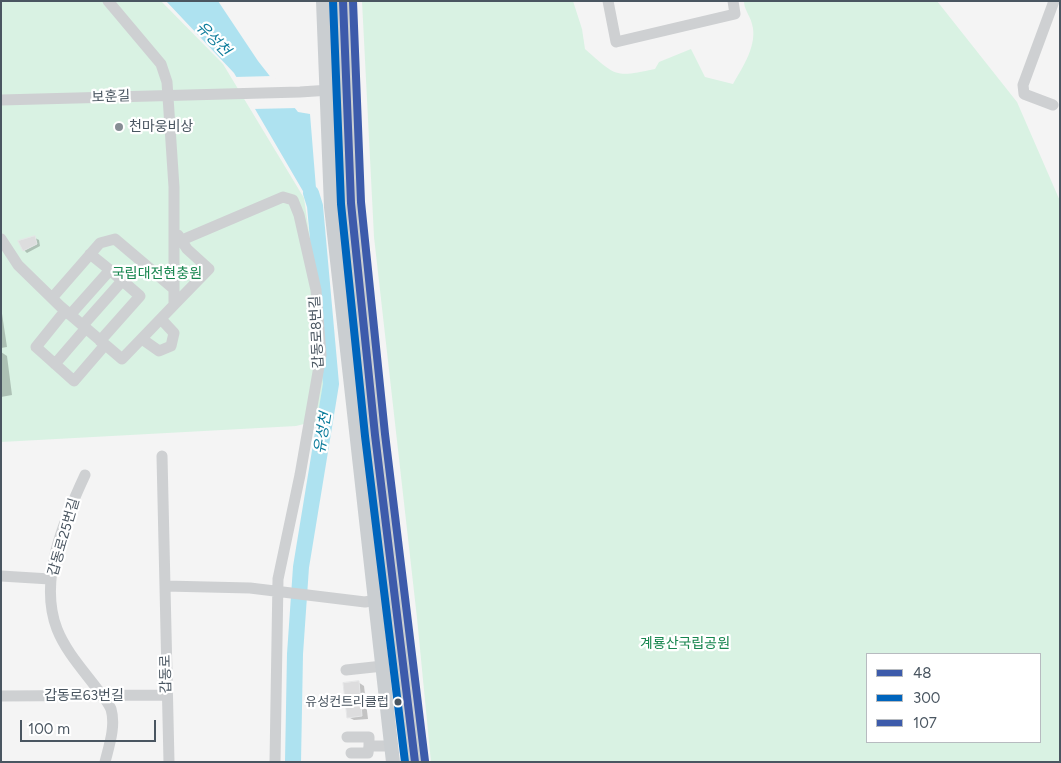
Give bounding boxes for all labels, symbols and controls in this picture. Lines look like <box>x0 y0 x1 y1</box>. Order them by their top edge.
water label: 유성천 <box>192 18 234 60</box>
street label: 보훈길 <box>91 88 131 106</box>
place label: 천마웅비상 <box>129 119 193 135</box>
marker: 천마웅비상 <box>113 121 125 133</box>
park label: 국립대전현충원 <box>112 266 202 282</box>
street label: 갑동로8번길 <box>307 295 327 369</box>
water label: 유성천 <box>311 411 335 455</box>
street label: 갑동로25번길 <box>45 496 83 578</box>
park label: 계룡산국립공원 <box>640 636 730 652</box>
legend <box>866 653 1041 743</box>
street label: 갑동로 <box>157 655 175 693</box>
text: 48 <box>913 664 932 682</box>
street label: 갑동로63번길 <box>44 688 124 704</box>
text: 300 <box>913 689 940 707</box>
place label: 유성컨트리클럽 <box>305 694 389 710</box>
marker: 유성컨트리클럽 <box>393 697 403 707</box>
scale bar <box>22 710 159 742</box>
text: 107 <box>913 714 937 732</box>
text: 100 m <box>28 720 70 738</box>

